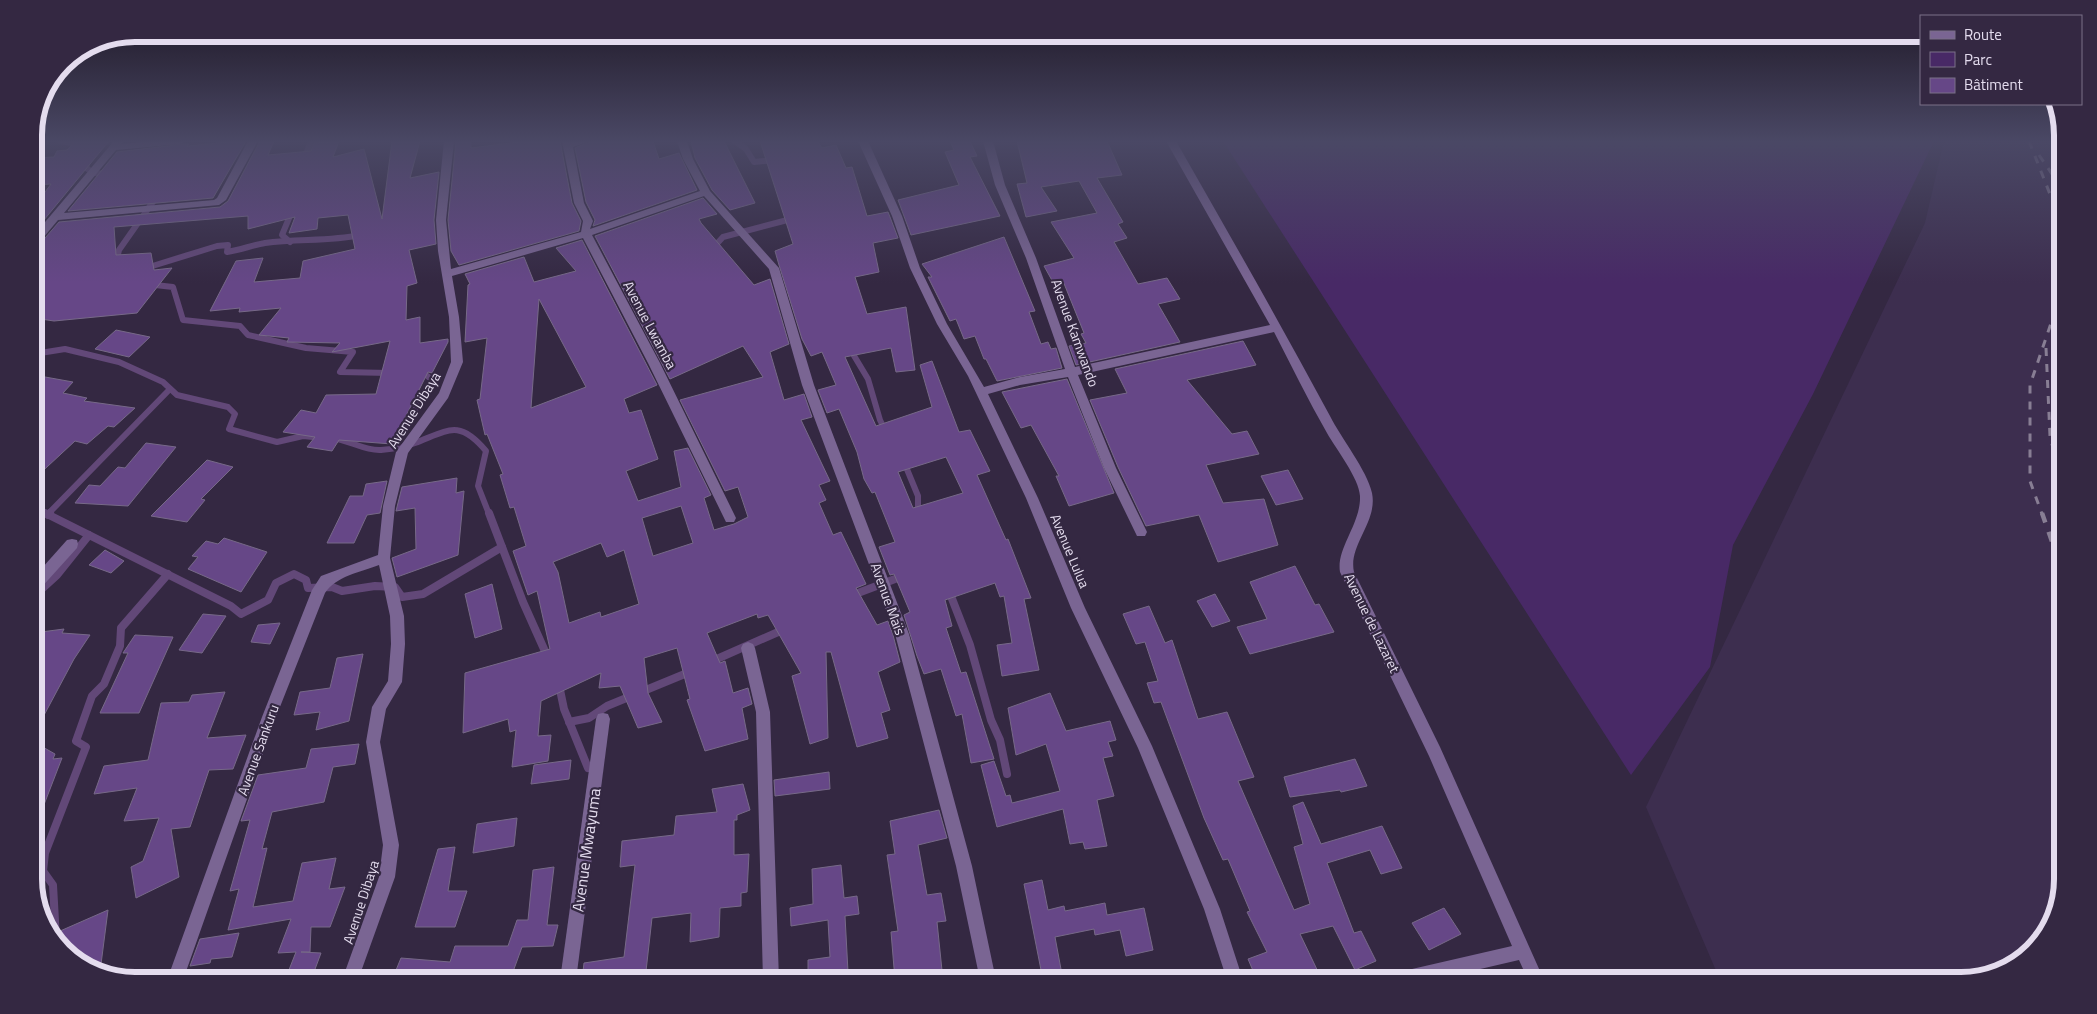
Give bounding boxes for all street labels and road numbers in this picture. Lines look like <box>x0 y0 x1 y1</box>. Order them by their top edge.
street label: Avenue Kamwando <box>1046 276 1105 390</box>
street label: Avenue Lwamba <box>618 277 682 372</box>
street label: Avenue Dibaya <box>382 367 446 452</box>
street label: Avenue Lulua <box>1045 511 1095 591</box>
street label: Avenue Maïs <box>866 560 911 638</box>
street label: Avenue de Lazaret <box>1339 570 1406 676</box>
street label: Avenue Sankuru <box>231 701 284 798</box>
street label: Avenue Mwayuma <box>565 787 607 913</box>
street label: Avenue Dibaya <box>337 857 384 946</box>

